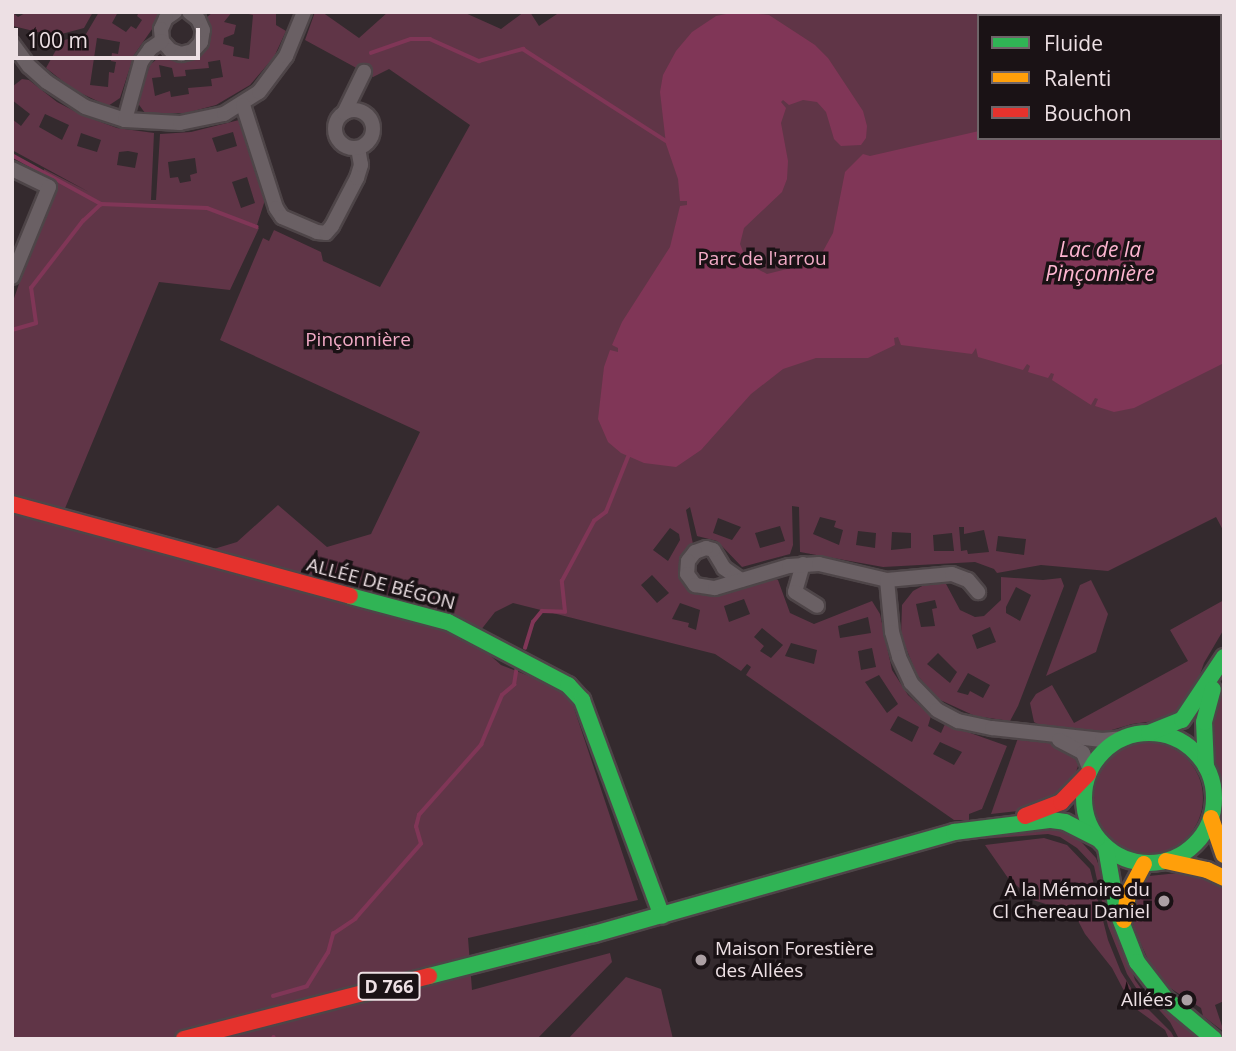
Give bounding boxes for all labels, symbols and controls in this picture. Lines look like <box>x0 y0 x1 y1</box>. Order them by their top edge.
scale bar <box>18 14 203 58</box>
legend <box>977 14 1222 140</box>
text: 100 m <box>27 26 88 54</box>
text: Fluide <box>1044 29 1103 57</box>
text: Ralenti <box>1044 64 1111 92</box>
text: Bouchon <box>1044 99 1132 127</box>
water label: Lac de la Pinçonnière <box>1045 236 1155 286</box>
park label: Parc de l'arrou <box>697 248 827 270</box>
park label: Pinçonnière <box>305 329 411 351</box>
street label: ALLÉE DE BÉGON <box>304 553 458 615</box>
place label: A la Mémoire du Cl Chereau Daniel <box>992 879 1150 923</box>
marker: A la Mémoire du Cl Chereau Daniel <box>1156 893 1172 909</box>
place label: Maison Forestière des Allées <box>715 938 874 982</box>
marker: Maison Forestière des Allées <box>693 952 709 968</box>
road number: D 766 <box>358 972 420 1001</box>
place label: Allées <box>1121 989 1173 1011</box>
marker: Allées <box>1179 992 1195 1008</box>

